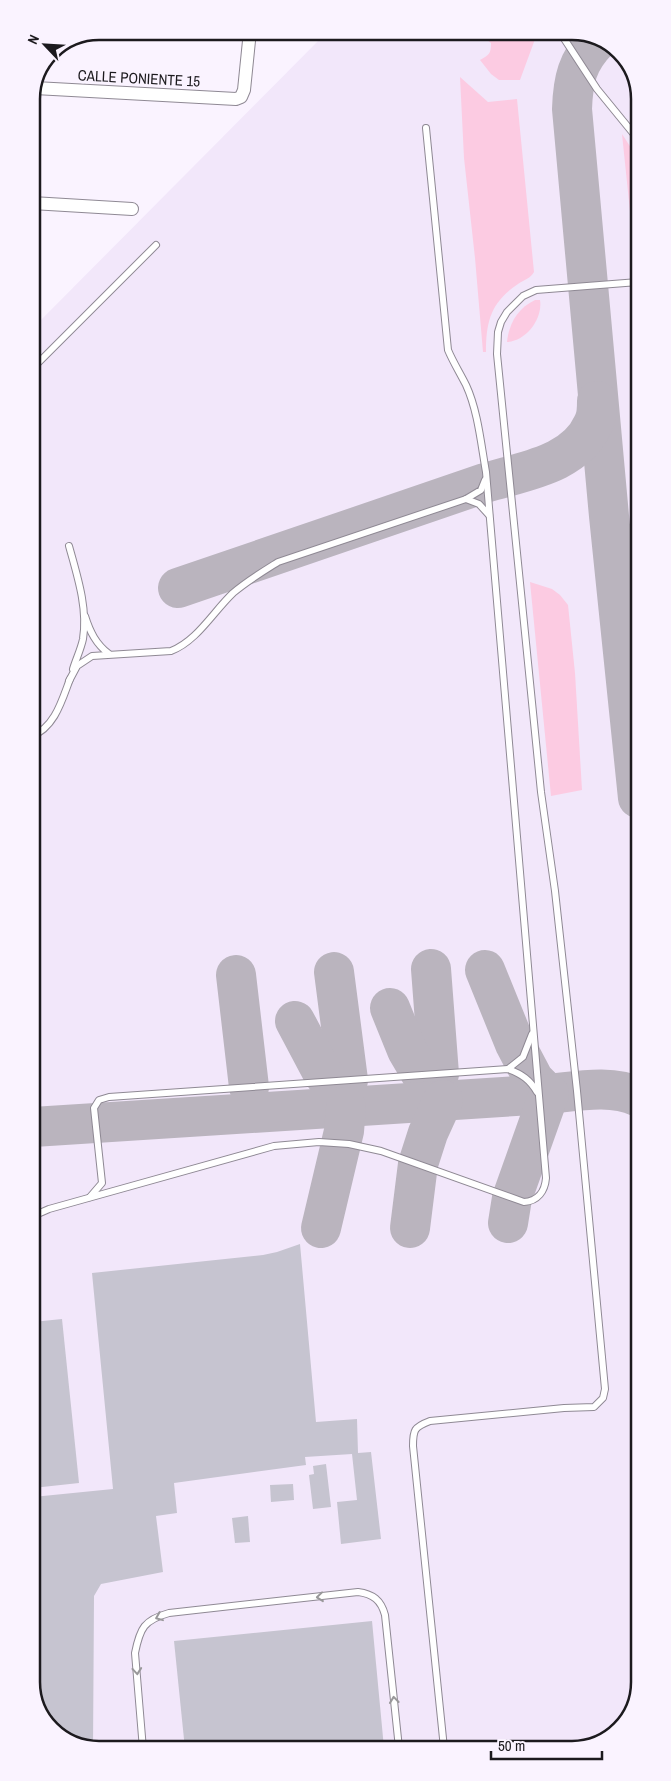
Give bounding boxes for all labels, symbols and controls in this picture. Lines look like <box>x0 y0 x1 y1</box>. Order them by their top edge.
north arrow <box>20 20 70 70</box>
text: N <box>23 32 43 47</box>
street label: CALLE PONIENTE 15 <box>77 64 201 92</box>
one-way arrow <box>316 1591 324 1602</box>
one-way arrow <box>155 1610 164 1621</box>
one-way arrow <box>131 1668 142 1676</box>
one-way arrow <box>389 1695 400 1703</box>
scale bar <box>491 1728 602 1760</box>
text: 50 m <box>498 1735 525 1756</box>

